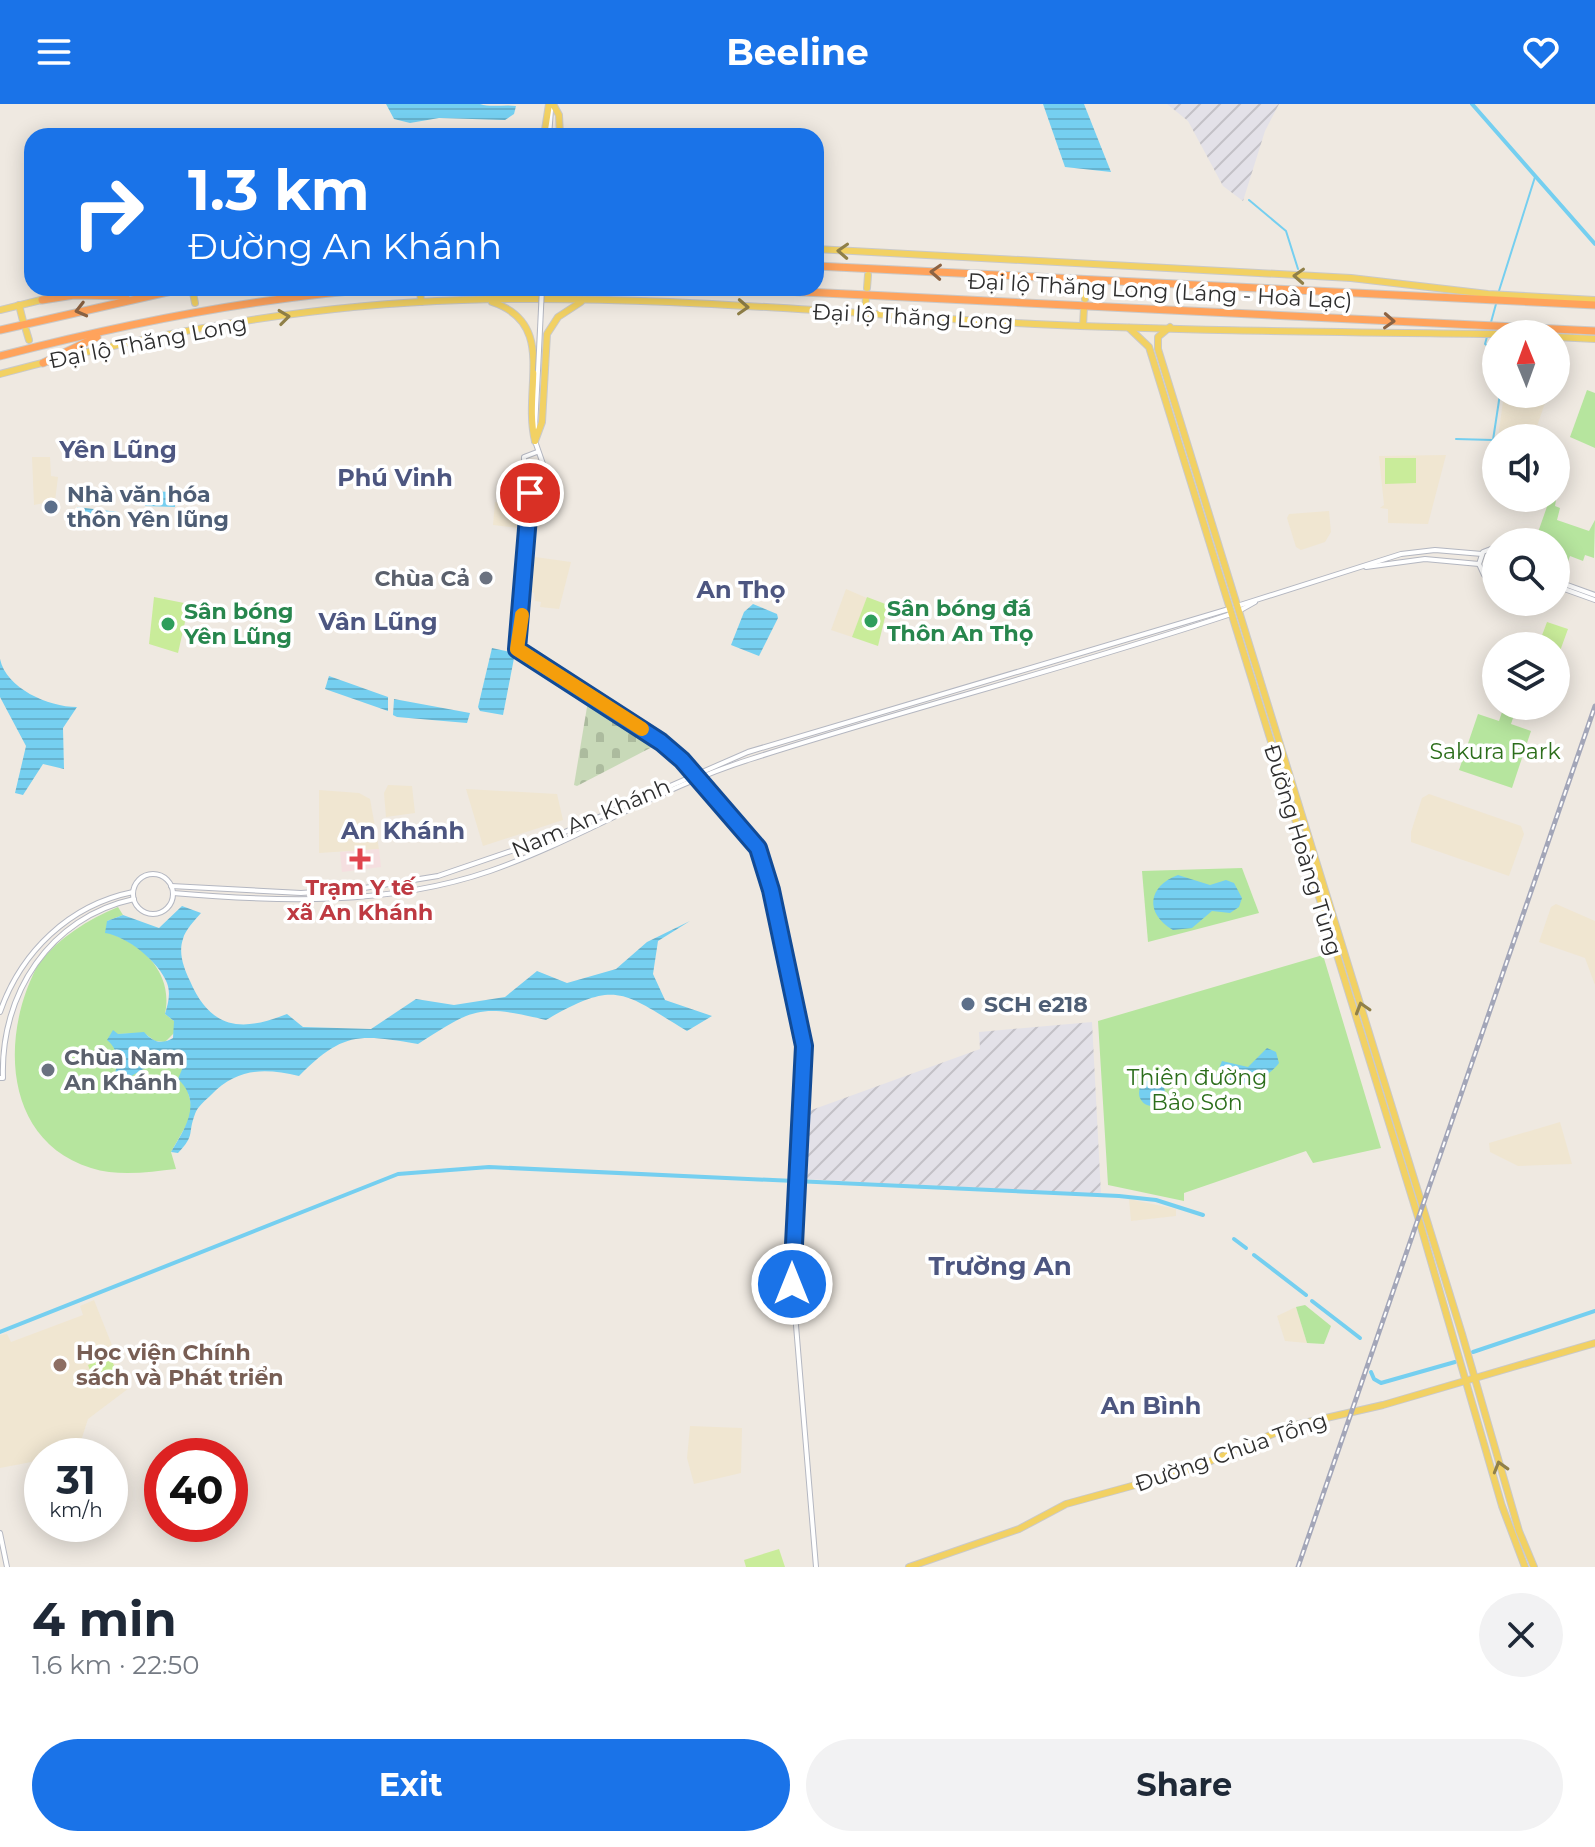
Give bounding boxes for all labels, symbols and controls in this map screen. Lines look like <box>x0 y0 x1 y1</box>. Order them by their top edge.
icon: menu <box>32 30 76 74</box>
text: Beeline <box>726 30 869 74</box>
icon: heart <box>1519 30 1563 74</box>
text: 1.3 km <box>188 156 369 224</box>
icon: right <box>56 160 160 264</box>
text: Đường An Khánh <box>188 224 502 268</box>
one-way arrow <box>836 243 849 260</box>
one-way arrow <box>929 264 942 281</box>
street label: Đại lộ Thăng Long (Láng - Hoà Lạc) <box>967 267 1353 315</box>
one-way arrow <box>1292 267 1305 284</box>
street label: Đại lộ Thăng Long <box>812 298 1014 336</box>
one-way arrow <box>737 299 750 316</box>
one-way arrow <box>75 301 88 318</box>
one-way arrow <box>277 309 291 326</box>
street label: Đại lộ Thăng Long <box>47 310 249 374</box>
one-way arrow <box>1383 312 1396 329</box>
north arrow <box>1482 320 1570 408</box>
map controls <box>1482 320 1570 720</box>
button: sound <box>1482 424 1570 512</box>
district label: Yên Lũng <box>58 435 177 464</box>
pin <box>496 459 564 527</box>
district label: Phú Vinh <box>337 463 453 492</box>
icon: arrive <box>508 471 552 515</box>
place label: Nhà văn hóa thôn Yên lũng <box>67 481 229 533</box>
marker: Nhà văn hóa thôn Yên lũng <box>42 498 60 516</box>
button: search <box>1482 528 1570 616</box>
place label: Chùa Cả <box>375 565 470 592</box>
marker: Chùa Cả <box>477 569 495 587</box>
district label: An Thọ <box>696 575 786 604</box>
place label: Sân bóng đá Thôn An Thọ <box>887 595 1033 647</box>
place label: Sân bóng Yên Lũng <box>183 598 293 650</box>
district label: Vân Lũng <box>317 607 438 636</box>
marker: Sân bóng đá Thôn An Thọ <box>862 612 880 630</box>
marker: Sân bóng Yên Lũng <box>159 615 177 633</box>
button: layers <box>1482 632 1570 720</box>
park label: Sakura Park <box>1429 738 1561 765</box>
street label: Đường Hoàng Tùng <box>1258 741 1348 959</box>
street label: Nam An Khánh <box>508 772 674 864</box>
district label: An Khánh <box>340 816 465 845</box>
marker: Trạm Y tế xã An Khánh <box>349 848 371 870</box>
place label: Trạm Y tế xã An Khánh <box>287 874 433 926</box>
place label: SCH e218 <box>984 991 1088 1018</box>
marker: SCH e218 <box>959 995 977 1013</box>
one-way arrow <box>1355 1002 1371 1016</box>
place label: Chùa Nam An Khánh <box>63 1044 184 1096</box>
marker: Chùa Nam An Khánh <box>39 1061 57 1079</box>
park label: Thiên đường Bảo Sơn <box>1127 1064 1267 1116</box>
position arrow <box>750 1242 834 1326</box>
district label: Trường An <box>928 1250 1072 1282</box>
place label: Học viện Chính sách và Phát triển <box>76 1339 284 1391</box>
marker: Học viện Chính sách và Phát triển <box>51 1356 69 1374</box>
district label: An Bình <box>1100 1391 1201 1420</box>
street label: Đường Chùa Tổng <box>1131 1406 1331 1498</box>
speed limit sign: 40 <box>144 1438 248 1542</box>
text: 31 <box>56 1455 96 1504</box>
one-way arrow <box>1493 1460 1510 1474</box>
text: km/h <box>49 1498 103 1522</box>
text: 4 min <box>32 1590 177 1648</box>
button: close <box>1479 1593 1563 1677</box>
text: 1.6 km · 22:50 <box>32 1649 199 1681</box>
button: Exit <box>32 1739 790 1831</box>
button: Share <box>806 1739 1563 1831</box>

